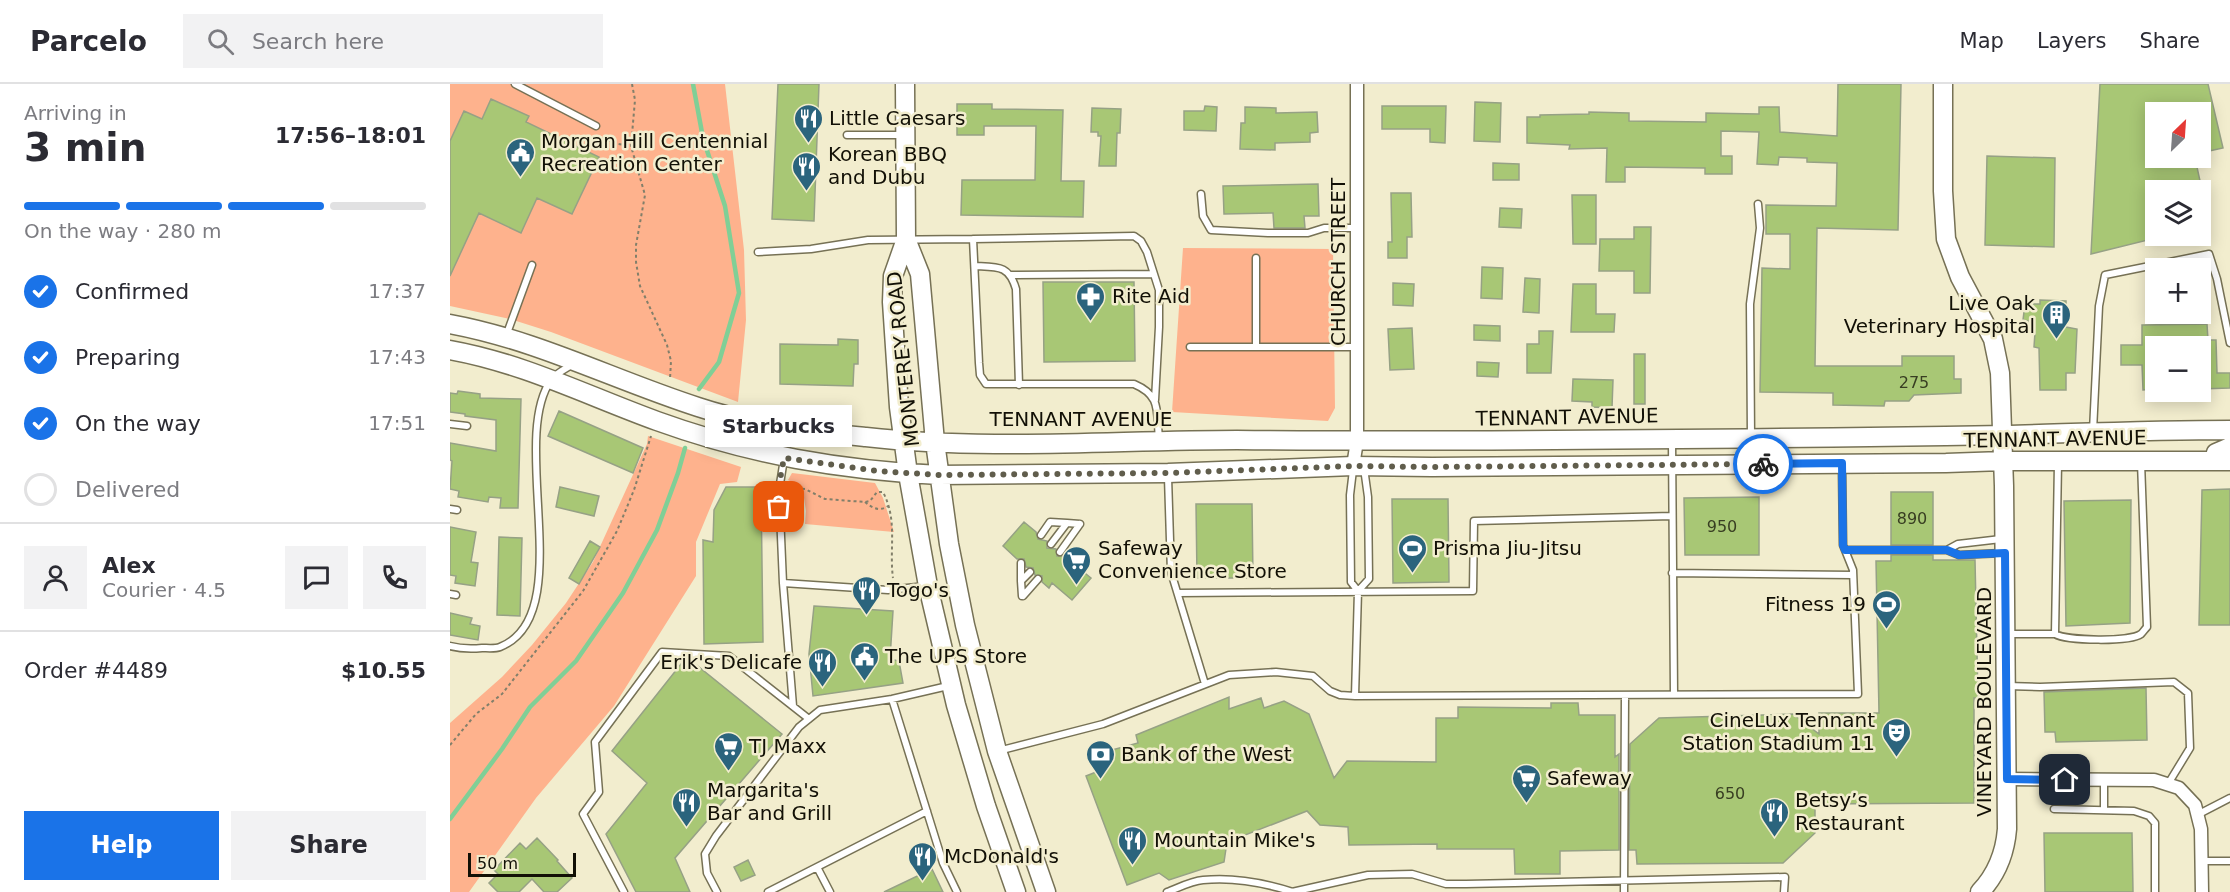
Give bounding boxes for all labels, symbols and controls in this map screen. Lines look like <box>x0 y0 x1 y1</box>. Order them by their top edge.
search box <box>183 14 603 68</box>
text: Parcelo <box>30 25 147 58</box>
icon: search <box>204 25 237 58</box>
text: Search here <box>252 29 384 54</box>
text: Map <box>1960 29 2004 53</box>
text: Layers <box>2037 29 2106 53</box>
text: Share <box>2139 29 2200 53</box>
text: Arriving in <box>24 101 127 125</box>
restaurant icon: Little Caesars <box>792 102 824 144</box>
north arrow <box>2145 102 2211 168</box>
map controls <box>2145 102 2211 402</box>
place label: Little Caesars <box>829 106 965 130</box>
text: 17:56–18:01 <box>275 123 426 148</box>
text: 3 min <box>24 125 146 170</box>
place label: Morgan Hill Centennial Recreation Center <box>541 129 768 176</box>
public building icon: Morgan Hill Centennial Recreation Center <box>504 136 536 178</box>
place label: Korean BBQ and Dubu <box>828 142 947 189</box>
restaurant icon: Korean BBQ and Dubu <box>791 150 823 192</box>
street label: CHURCH STREET <box>1326 177 1350 346</box>
button: layers <box>2145 180 2211 246</box>
text: On the way · 280 m <box>24 219 222 243</box>
button: + <box>2145 258 2211 324</box>
street label: MONTEREY ROAD <box>882 270 924 448</box>
icon: check <box>24 275 57 308</box>
text: Confirmed <box>75 279 189 304</box>
text: 17:37 <box>368 279 426 303</box>
pharmacy icon: Rite Aid <box>1075 280 1107 322</box>
place label: Rite Aid <box>1112 284 1190 308</box>
place label: Live Oak Veterinary Hospital <box>1844 291 2035 338</box>
building icon: Live Oak Veterinary Hospital <box>2040 298 2072 340</box>
button: − <box>2145 336 2211 402</box>
icon: check <box>24 341 57 374</box>
text: Preparing <box>75 345 181 370</box>
text: 17:43 <box>368 345 426 369</box>
house number: 275 <box>1899 373 1929 392</box>
street label: TENNANT AVENUE <box>1474 403 1659 431</box>
callout: Starbucks <box>706 405 853 447</box>
icon: check <box>24 407 57 440</box>
street label: TENNANT AVENUE <box>989 407 1172 431</box>
text: On the way <box>75 411 201 436</box>
text: 17:51 <box>368 411 426 435</box>
text: Starbucks <box>722 414 835 438</box>
street label: TENNANT AVENUE <box>1962 425 2147 453</box>
courier <box>1733 434 1793 494</box>
icon: bike <box>1747 448 1780 481</box>
text: Delivered <box>75 477 180 502</box>
pin <box>753 481 804 532</box>
icon: bag <box>762 490 795 523</box>
house number: 890 <box>1897 509 1927 528</box>
house number: 950 <box>1707 517 1737 536</box>
sports icon: Prisma Jiu-Jitsu <box>1396 532 1428 574</box>
place label: Safeway Convenience Store <box>1098 536 1287 583</box>
place label: Prisma Jiu-Jitsu <box>1433 536 1582 560</box>
supermarket icon: Safeway Convenience Store <box>1061 544 1093 586</box>
button: person <box>24 546 87 609</box>
button: chat <box>285 546 348 609</box>
button: phone <box>363 546 426 609</box>
text: Alex <box>102 553 156 578</box>
restaurant icon: Togo's <box>850 574 882 616</box>
text: Courier · 4.5 <box>102 578 226 602</box>
place label: Togo's <box>886 578 949 602</box>
street label: VINEYARD BOULEVARD <box>1972 587 1996 817</box>
sports icon: Fitness 19 <box>1871 588 1903 630</box>
place label: Fitness 19 <box>1765 592 1866 616</box>
public building icon: The UPS Store <box>848 640 880 682</box>
place label: The UPS Store <box>884 644 1027 668</box>
restaurant icon: Erik's Delicafe <box>807 646 839 688</box>
place label: Erik's Delicafe <box>660 650 802 674</box>
text: Order #4489 <box>24 658 168 683</box>
text: $10.55 <box>341 658 426 683</box>
place label: CineLux Tennant Station Stadium 11 <box>1683 708 1875 755</box>
theatre icon: CineLux Tennant Station Stadium 11 <box>1880 716 1912 758</box>
supermarket icon: TJ Maxx <box>712 730 744 772</box>
place label: TJ Maxx <box>748 734 827 758</box>
bank icon: Bank of the West <box>1084 738 1116 780</box>
place label: Bank of the West <box>1121 742 1292 766</box>
pin <box>2039 754 2090 805</box>
supermarket icon: Safeway <box>1510 762 1542 804</box>
icon: home <box>2048 763 2081 796</box>
place label: Safeway <box>1547 766 1632 790</box>
place label: Margarita's Bar and Grill <box>707 778 832 825</box>
house number: 650 <box>1715 784 1745 803</box>
restaurant icon: Margarita's Bar and Grill <box>670 786 702 828</box>
place label: Betsy’s Restaurant <box>1795 788 1905 835</box>
restaurant icon: Betsy’s Restaurant <box>1758 796 1790 838</box>
button: Help <box>24 811 219 880</box>
button: Share <box>231 811 426 880</box>
restaurant icon: Mountain Mike's <box>1117 824 1149 866</box>
place label: Mountain Mike's <box>1154 828 1315 852</box>
restaurant icon: McDonald's <box>907 840 939 882</box>
place label: McDonald's <box>944 844 1059 868</box>
scale bar <box>468 850 576 878</box>
text: 50 m <box>477 854 518 873</box>

